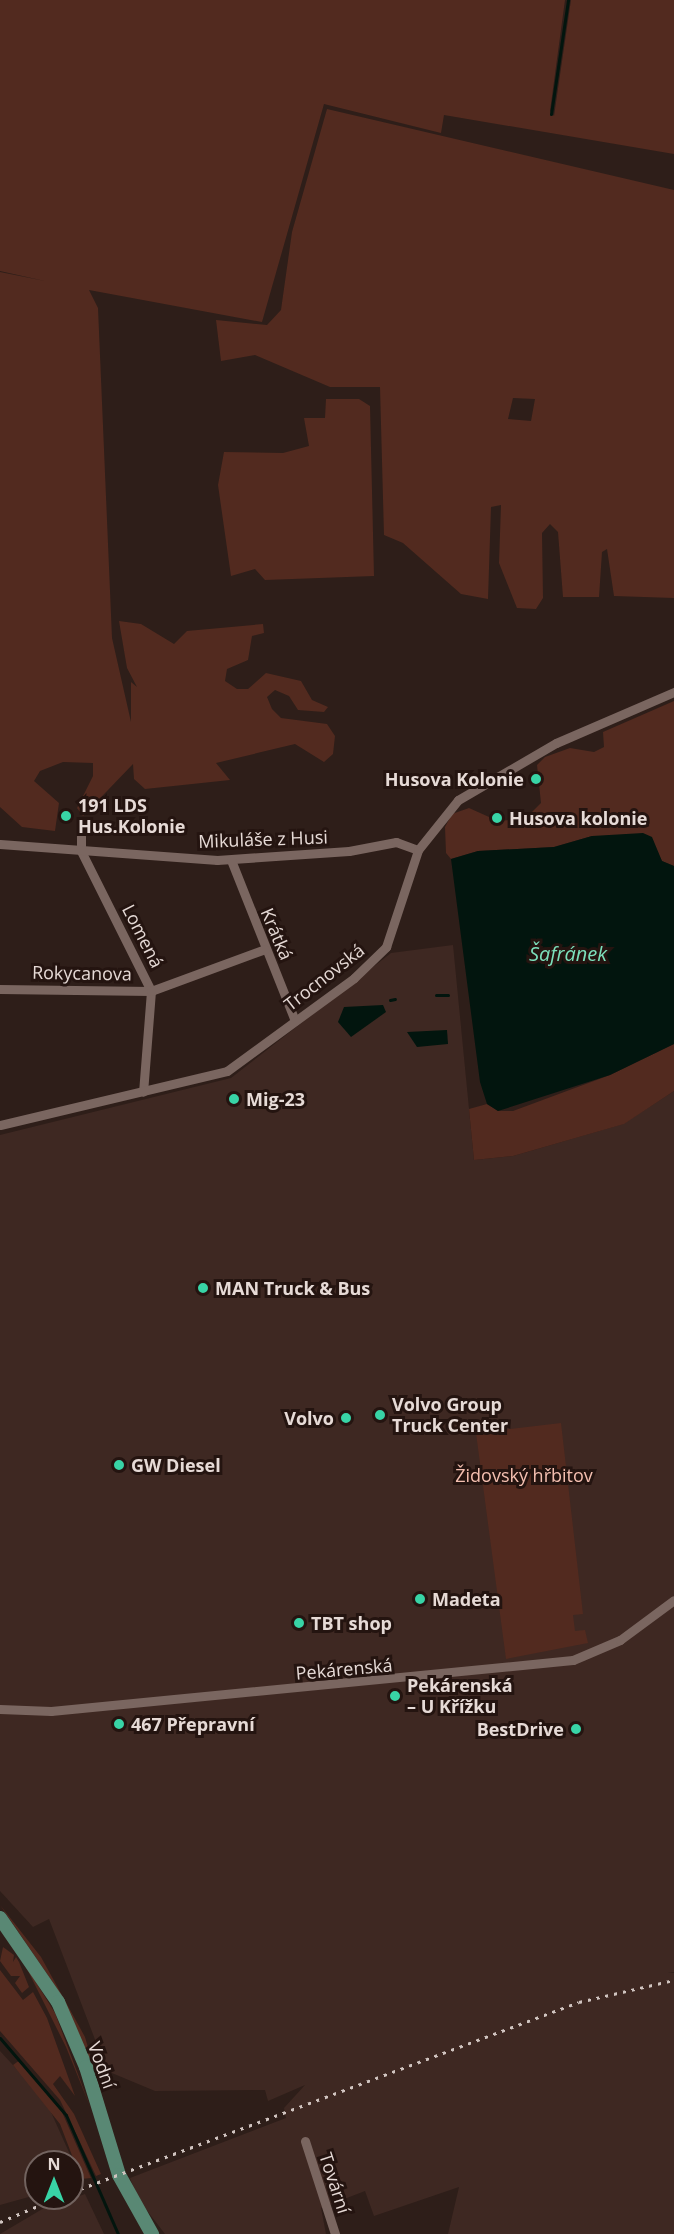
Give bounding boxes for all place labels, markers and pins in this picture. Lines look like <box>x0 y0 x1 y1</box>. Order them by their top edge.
place label: Husova Kolonie <box>385 768 524 790</box>
marker: Husova Kolonie <box>529 772 543 786</box>
place label: 191 LDS Hus.Kolonie <box>78 795 185 838</box>
place label: Husova kolonie <box>509 807 647 829</box>
marker: 191 LDS Hus.Kolonie <box>59 809 73 823</box>
marker: Husova kolonie <box>490 811 504 825</box>
place label: Mig-23 <box>246 1088 305 1110</box>
marker: Mig-23 <box>227 1092 241 1106</box>
place label: MAN Truck & Bus <box>215 1277 370 1299</box>
marker: MAN Truck & Bus <box>196 1281 210 1295</box>
place label: Volvo Group Truck Center <box>392 1394 508 1436</box>
place label: Volvo <box>284 1407 334 1429</box>
marker: Volvo Group Truck Center <box>373 1408 387 1422</box>
marker: Volvo <box>339 1411 353 1425</box>
place label: GW Diesel <box>131 1454 221 1476</box>
marker: GW Diesel <box>112 1458 126 1472</box>
place label: Madeta <box>432 1588 501 1610</box>
marker: Madeta <box>413 1592 427 1606</box>
place label: TBT shop <box>311 1612 392 1634</box>
marker: TBT shop <box>292 1616 306 1630</box>
place label: Pekárenská – U Křížku <box>407 1675 513 1718</box>
marker: Pekárenská – U Křížku <box>388 1689 402 1703</box>
place label: 467 Přepravní <box>131 1713 255 1735</box>
marker: 467 Přepravní <box>112 1717 126 1731</box>
place label: BestDrive <box>477 1718 564 1740</box>
marker: BestDrive <box>569 1722 583 1736</box>

